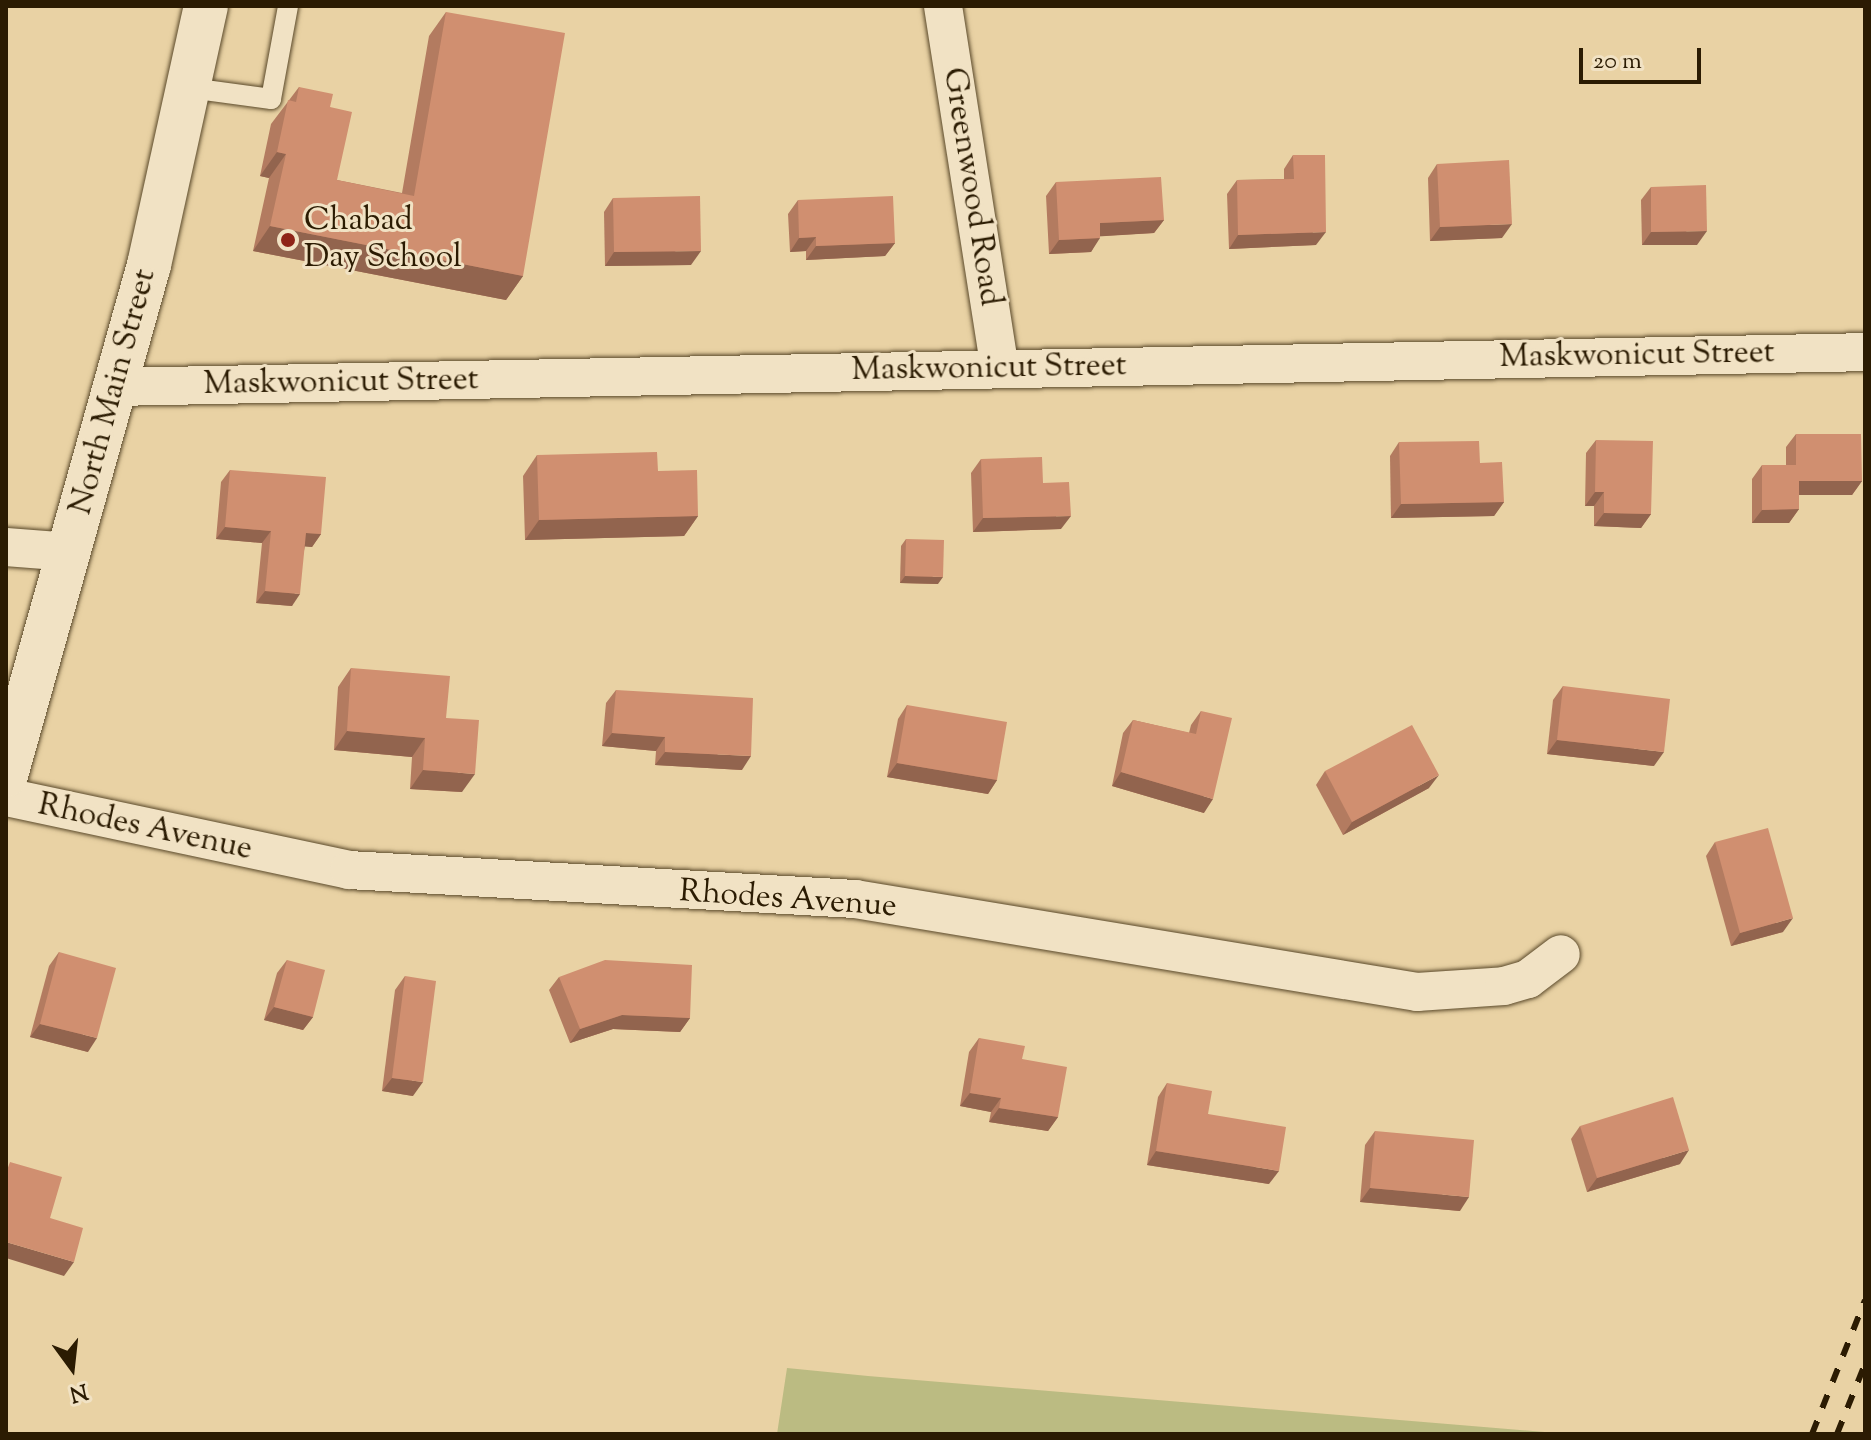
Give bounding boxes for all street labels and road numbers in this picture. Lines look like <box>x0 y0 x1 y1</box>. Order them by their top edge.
street label: Greenwood Road <box>933 65 1009 309</box>
street label: North Main Street <box>63 265 165 519</box>
street label: Maskwonicut Street <box>1499 334 1775 378</box>
street label: Maskwonicut Street <box>851 347 1127 391</box>
street label: Maskwonicut Street <box>203 361 479 405</box>
street label: Rhodes Avenue <box>34 787 256 869</box>
street label: Rhodes Avenue <box>678 873 898 927</box>

